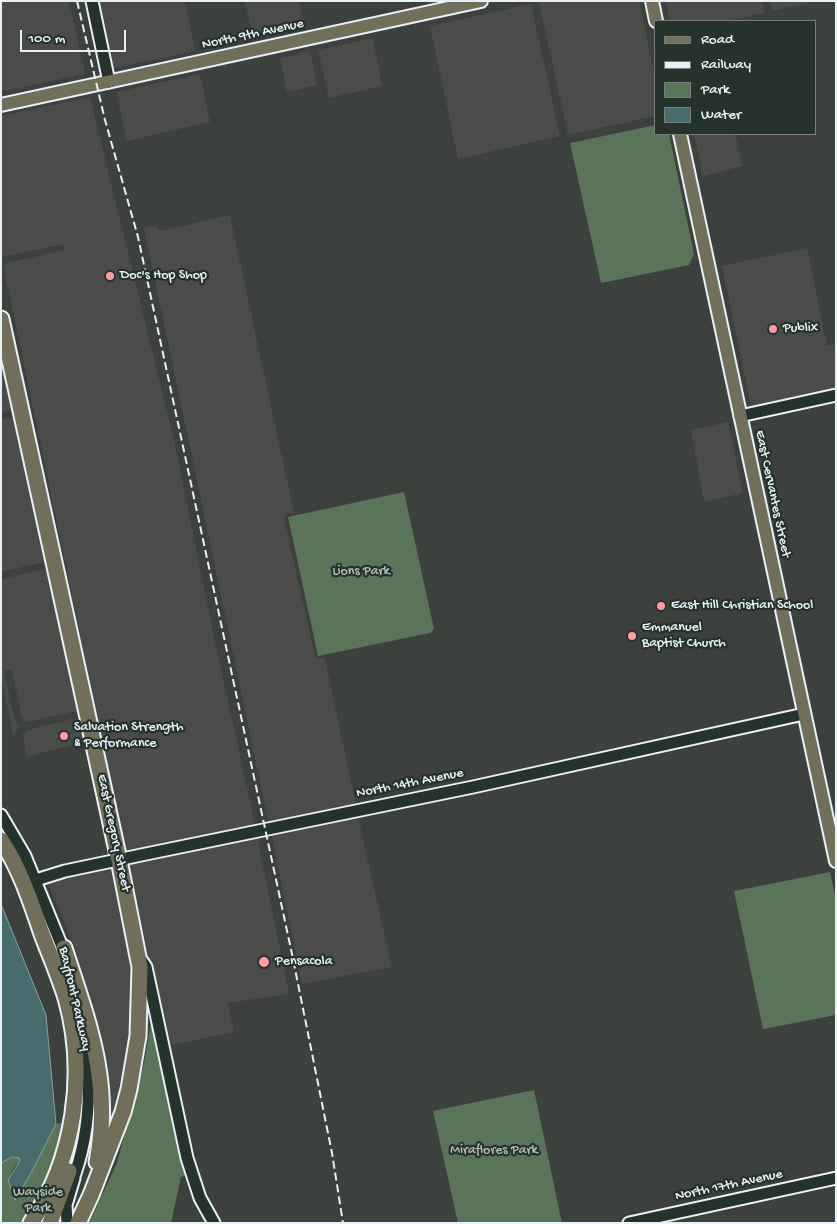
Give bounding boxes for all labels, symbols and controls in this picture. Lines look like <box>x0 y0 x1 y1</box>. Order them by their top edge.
street label: North 9th Avenue <box>201 16 305 54</box>
scale bar <box>22 20 129 52</box>
legend <box>654 20 817 135</box>
text: 100 m <box>28 30 65 48</box>
text: Road <box>701 31 734 49</box>
text: Railway <box>701 56 751 74</box>
text: Park <box>701 81 730 99</box>
text: Water <box>701 106 741 124</box>
place label: Doc's Hop Shop <box>120 268 207 284</box>
marker: Doc's Hop Shop <box>104 270 116 282</box>
place label: Publix <box>783 321 818 337</box>
marker: Publix <box>767 323 779 335</box>
street label: East Cervantes Street <box>750 429 794 559</box>
park label: Lions Park <box>332 564 390 580</box>
place label: East Hill Christian School <box>671 598 813 614</box>
marker: East Hill Christian School <box>655 600 667 612</box>
place label: Emmanuel Baptist Church <box>642 620 726 652</box>
marker: Emmanuel Baptist Church <box>626 630 638 642</box>
place label: Salvation Strength & Performance <box>74 720 184 752</box>
marker: Salvation Strength & Performance <box>58 730 70 742</box>
street label: North 14th Avenue <box>355 765 465 803</box>
street label: East Gregory Street <box>92 773 134 893</box>
street label: Bayfront Parkway <box>54 945 94 1053</box>
place label: Pensacola <box>275 954 332 970</box>
marker: Pensacola <box>257 955 271 969</box>
park label: Miraflores Park <box>450 1143 538 1159</box>
street label: North 17th Avenue <box>674 1166 784 1206</box>
park label: Wayside Park <box>13 1185 63 1218</box>

